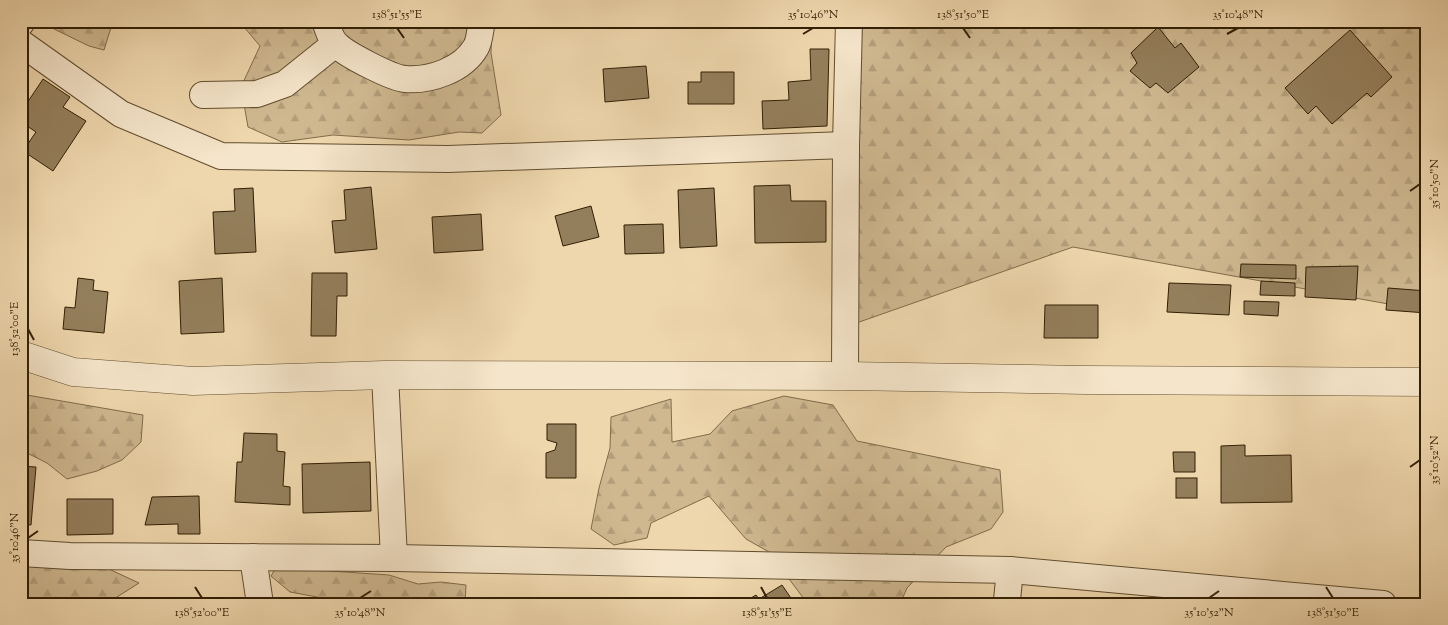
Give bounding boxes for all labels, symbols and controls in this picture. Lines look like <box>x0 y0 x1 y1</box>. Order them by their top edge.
text: 138°51'55"E <box>372 6 423 24</box>
text: 35°10'46"N <box>788 6 839 24</box>
text: 138°51'50"E <box>937 6 990 24</box>
text: 35°10'48"N <box>1213 6 1264 24</box>
text: 35°10'50"N <box>1426 159 1444 209</box>
text: 138°52'00"E <box>6 301 24 356</box>
text: 35°10'52"N <box>1426 435 1444 485</box>
text: 35°10'46"N <box>6 512 24 563</box>
text: 138°52'00"E <box>175 604 230 622</box>
text: 35°10'48"N <box>335 604 386 622</box>
text: 138°51'55"E <box>742 604 793 622</box>
text: 35°10'52"N <box>1184 604 1234 622</box>
text: 138°51'50"E <box>1307 604 1360 622</box>

